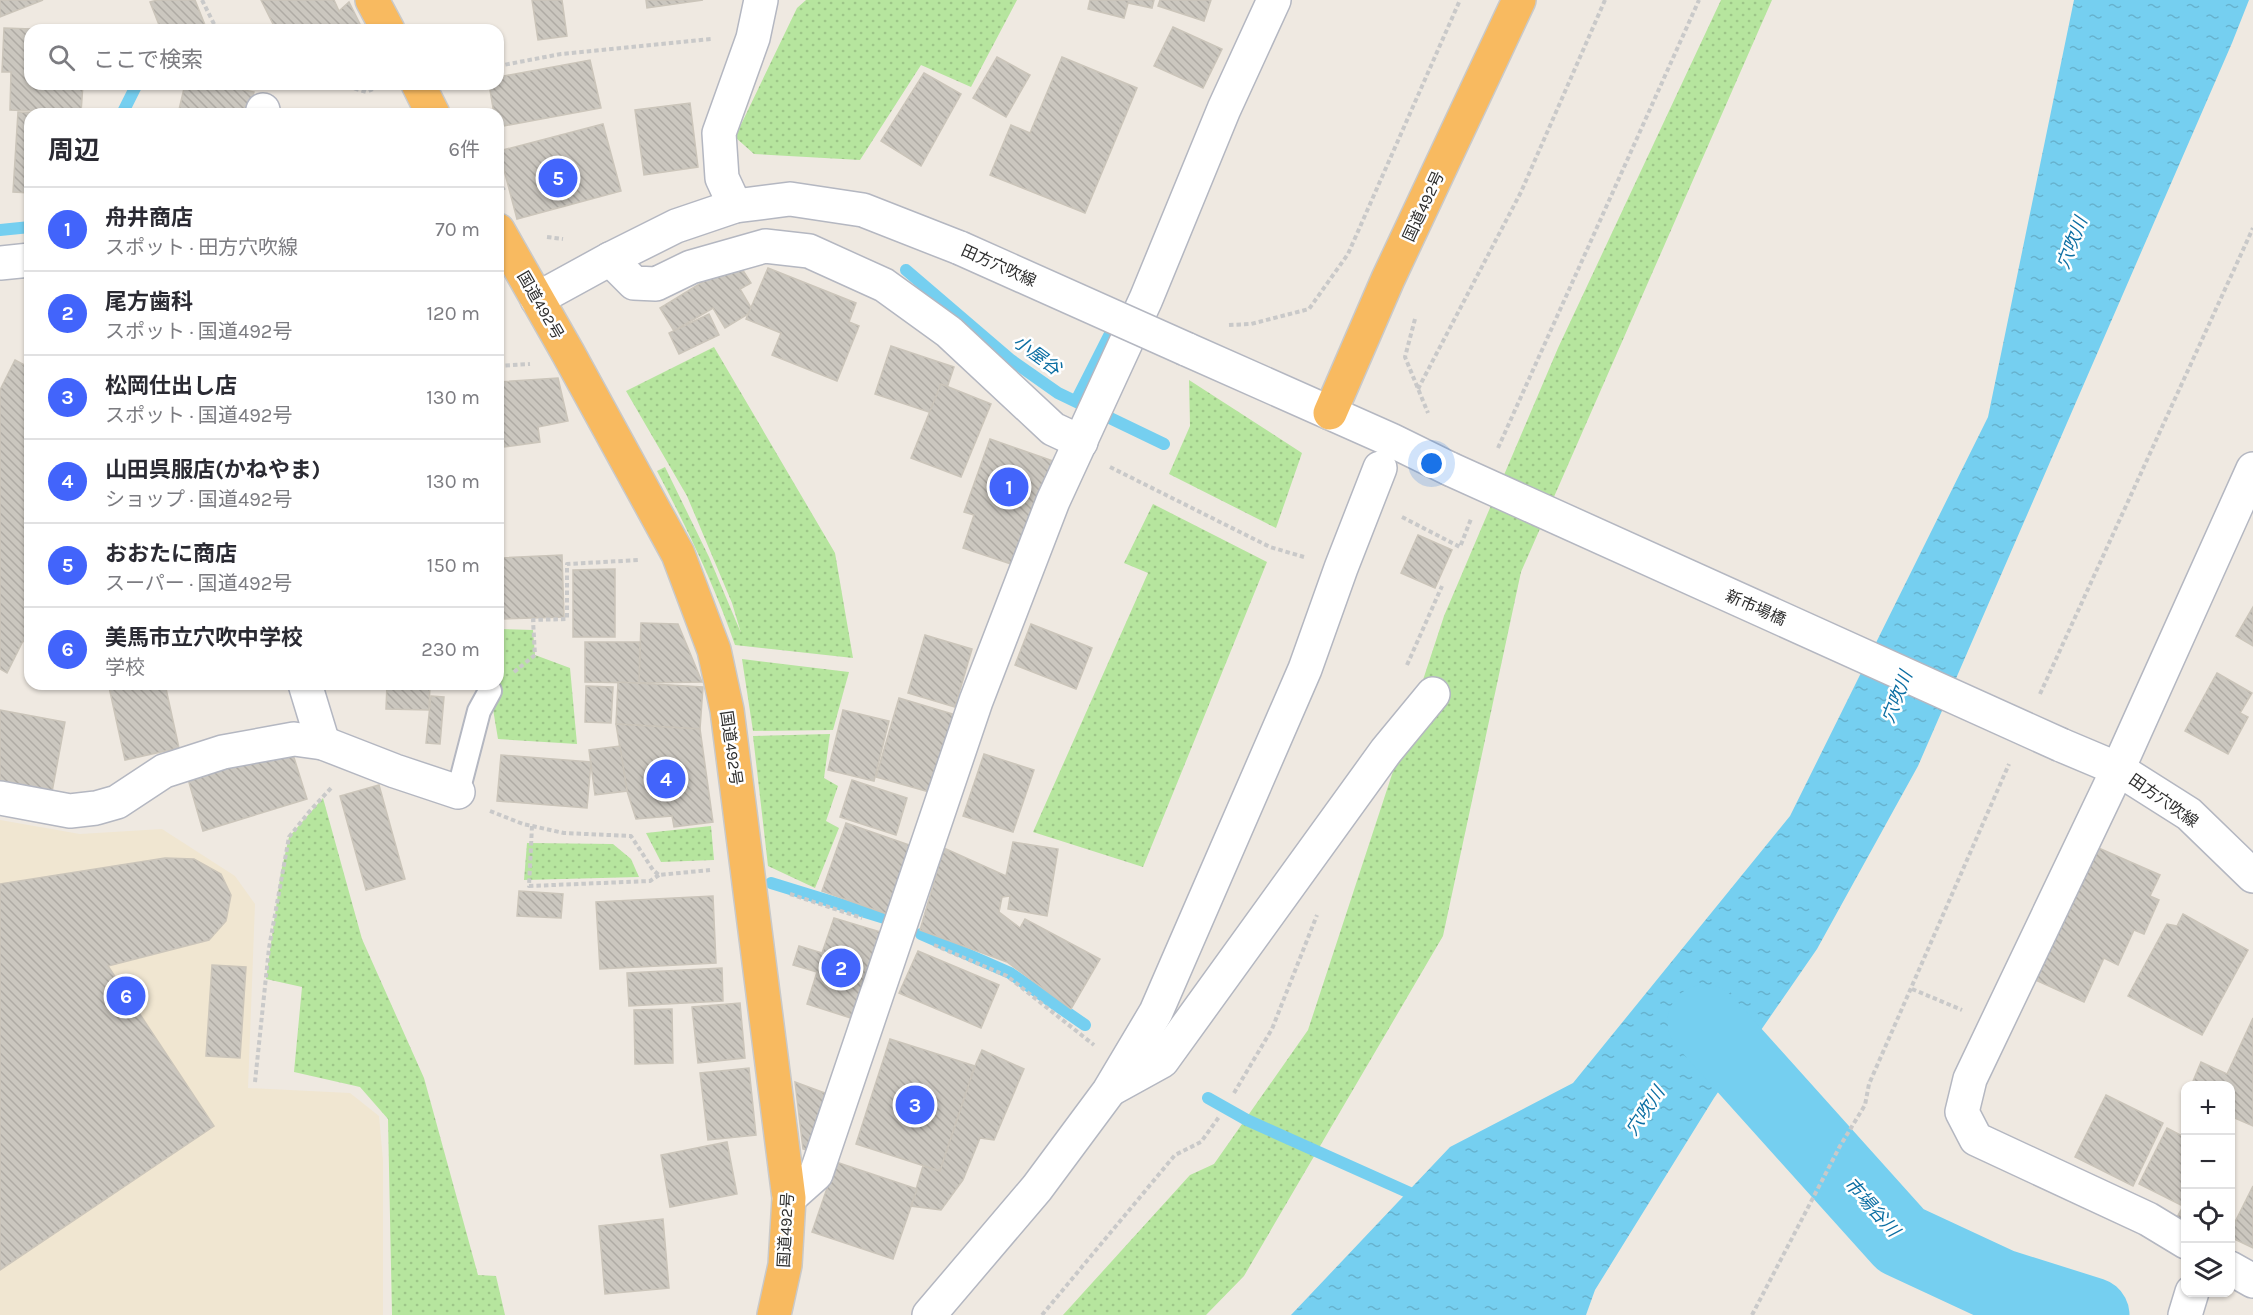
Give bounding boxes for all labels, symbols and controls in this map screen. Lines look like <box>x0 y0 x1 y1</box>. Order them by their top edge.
search box <box>24 24 504 90</box>
icon: search <box>45 41 78 74</box>
text: ここで検索 <box>93 47 203 73</box>
text: 周辺 <box>48 135 100 166</box>
text: 6件 <box>449 138 480 161</box>
pin: 5 <box>538 156 578 201</box>
street label: 国道492号 <box>1399 168 1448 244</box>
text: 舟井商店 <box>105 205 193 231</box>
water label: 穴吹川 <box>2052 212 2093 272</box>
text: 1 <box>64 218 71 241</box>
text: 70 m <box>435 218 480 241</box>
text: スポット · 田方穴吹線 <box>105 236 298 259</box>
street label: 田方穴吹線 <box>958 241 1039 290</box>
street label: 国道492号 <box>513 268 568 343</box>
text: 尾方歯科 <box>105 289 193 315</box>
text: 2 <box>61 302 74 325</box>
text: 120 m <box>426 302 480 325</box>
text: スポット · 国道492号 <box>105 320 292 343</box>
water label: 小屋谷 <box>1009 330 1067 381</box>
text: 松岡仕出し店 <box>105 373 237 399</box>
text: 3 <box>61 386 74 409</box>
text: 130 m <box>426 386 480 409</box>
text: スポット · 国道492号 <box>105 404 292 427</box>
your location <box>1417 449 1446 478</box>
text: 山田呉服店(かねやま) <box>105 457 321 483</box>
pin: 1 <box>990 464 1028 510</box>
text: 4 <box>62 470 73 493</box>
text: 130 m <box>426 470 480 493</box>
text: ショップ · 国道492号 <box>105 488 292 511</box>
text: おおたに商店 <box>105 541 237 567</box>
text: 5 <box>62 554 73 577</box>
text: 150 m <box>427 554 480 577</box>
text: スーパー · 国道492号 <box>105 572 292 595</box>
street label: 新市場橋 <box>1723 586 1789 629</box>
text: 美馬市立穴吹中学校 <box>105 625 303 651</box>
text: 6 <box>61 638 74 661</box>
text: 230 m <box>421 638 480 661</box>
text: 学校 <box>105 656 145 679</box>
water label: 穴吹川 <box>1877 666 1918 726</box>
street label: 国道492号 <box>717 709 746 787</box>
pin: 4 <box>646 756 686 802</box>
street label: 田方穴吹線 <box>2125 770 2202 831</box>
pin: 2 <box>822 946 860 990</box>
pin: 6 <box>106 974 146 1018</box>
water label: 穴吹川 <box>1621 1081 1670 1140</box>
map controls <box>2181 1081 2235 1297</box>
button: + <box>2181 1081 2235 1135</box>
pin: 3 <box>896 1082 934 1128</box>
button: − <box>2181 1135 2235 1189</box>
water label: 市場谷川 <box>1840 1173 1906 1243</box>
button: locate <box>2181 1189 2235 1243</box>
street label: 国道492号 <box>774 1192 797 1268</box>
button: layers <box>2181 1243 2235 1297</box>

